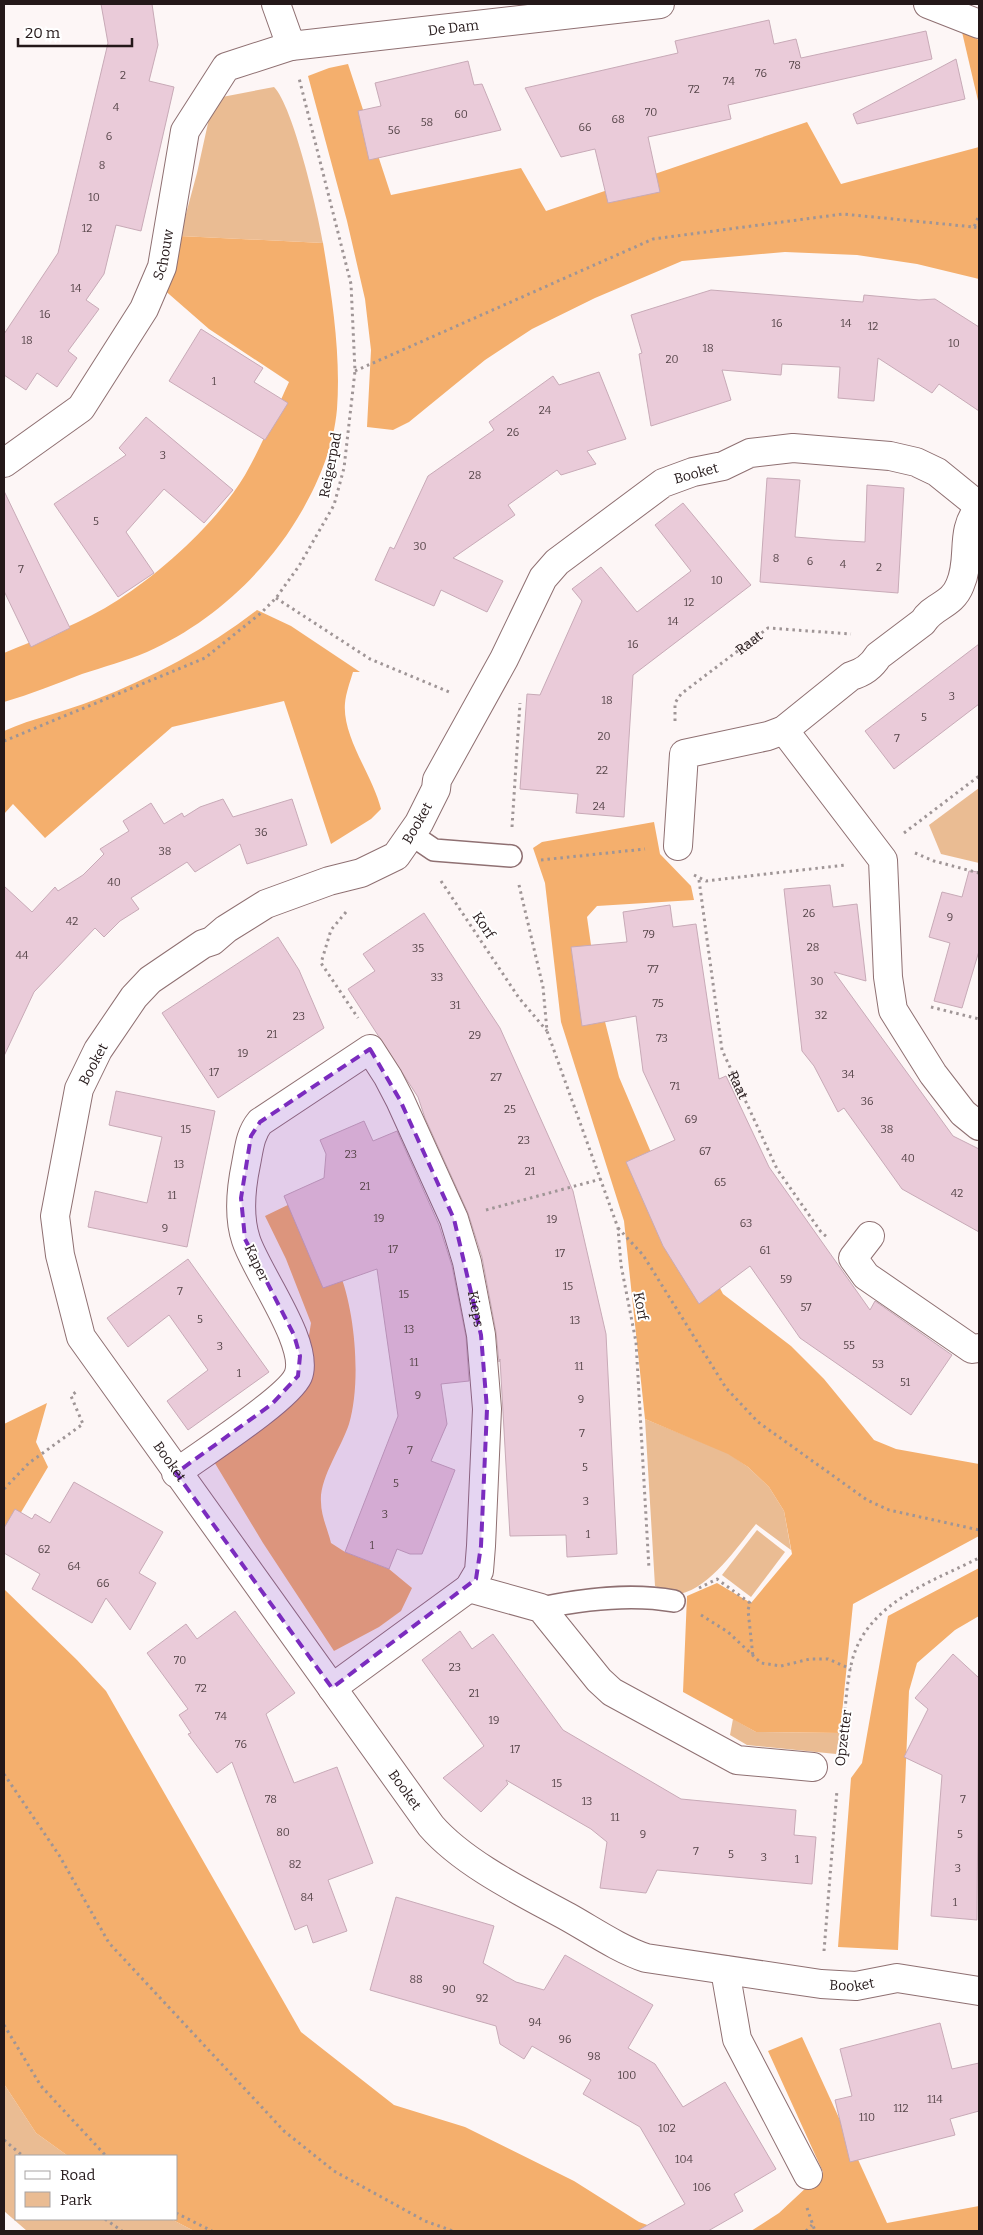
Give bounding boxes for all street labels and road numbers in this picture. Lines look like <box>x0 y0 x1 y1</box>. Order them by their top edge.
street label: De Dam <box>427 17 480 39</box>
street label: Schouw <box>149 227 177 283</box>
street label: Reigerpad <box>316 431 345 499</box>
street label: Booket <box>672 459 720 488</box>
street label: Raat <box>732 627 766 659</box>
street label: Booket <box>399 799 436 847</box>
street label: Korf <box>469 909 499 943</box>
street label: Booket <box>75 1040 112 1088</box>
street label: Raat <box>724 1068 752 1102</box>
street label: Kaper <box>241 1242 273 1285</box>
street label: Kieps <box>464 1289 487 1328</box>
street label: Korf <box>629 1291 652 1323</box>
street label: Booket <box>149 1438 190 1485</box>
street label: Opzetter <box>832 1709 855 1767</box>
street label: Booket <box>385 1767 425 1813</box>
street label: Booket <box>829 1975 876 1995</box>

